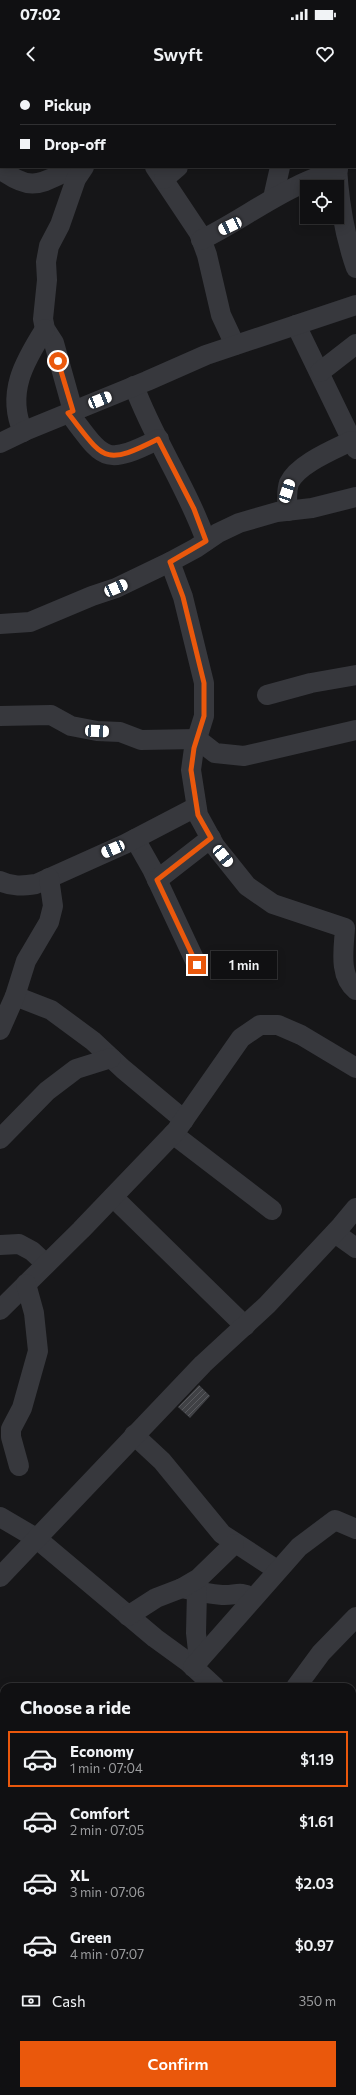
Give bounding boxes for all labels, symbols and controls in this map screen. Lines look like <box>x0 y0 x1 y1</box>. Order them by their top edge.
text: 07:02 <box>20 5 60 23</box>
icon: back <box>20 43 42 65</box>
text: Swyft <box>153 43 203 65</box>
icon: heart <box>314 43 336 65</box>
text: Pickup <box>44 96 91 114</box>
text: Drop-off <box>44 135 106 153</box>
map controls <box>300 180 344 224</box>
button: locate <box>300 180 344 224</box>
car <box>217 215 243 237</box>
route start <box>49 352 67 370</box>
car <box>87 390 113 410</box>
car <box>278 478 296 504</box>
car <box>103 578 129 598</box>
car <box>85 724 109 738</box>
car <box>100 839 126 859</box>
car <box>211 843 235 869</box>
callout: 1 min <box>211 951 277 979</box>
route end <box>188 956 206 974</box>
text: 1 min <box>229 957 259 973</box>
text: Choose a ride <box>20 1696 131 1718</box>
icon: car <box>22 1741 58 1777</box>
text: Economy <box>70 1742 134 1760</box>
text: $1.19 <box>300 1750 334 1768</box>
text: 1 min · 07:04 <box>70 1760 143 1776</box>
icon: car <box>22 1803 58 1839</box>
text: Comfort <box>70 1804 130 1822</box>
text: $1.61 <box>299 1812 334 1830</box>
text: 2 min · 07:05 <box>70 1822 144 1838</box>
icon: car <box>22 1865 58 1901</box>
text: XL <box>70 1866 89 1884</box>
text: $2.03 <box>295 1874 334 1892</box>
text: 3 min · 07:06 <box>70 1884 145 1900</box>
icon: car <box>22 1927 58 1963</box>
text: Green <box>70 1928 111 1946</box>
text: $0.97 <box>295 1936 334 1954</box>
text: 4 min · 07:07 <box>70 1946 144 1962</box>
icon: cash <box>20 1990 42 2012</box>
text: Cash <box>52 1992 86 2010</box>
text: 350 m <box>299 1993 336 2009</box>
button: Confirm <box>20 2041 336 2087</box>

